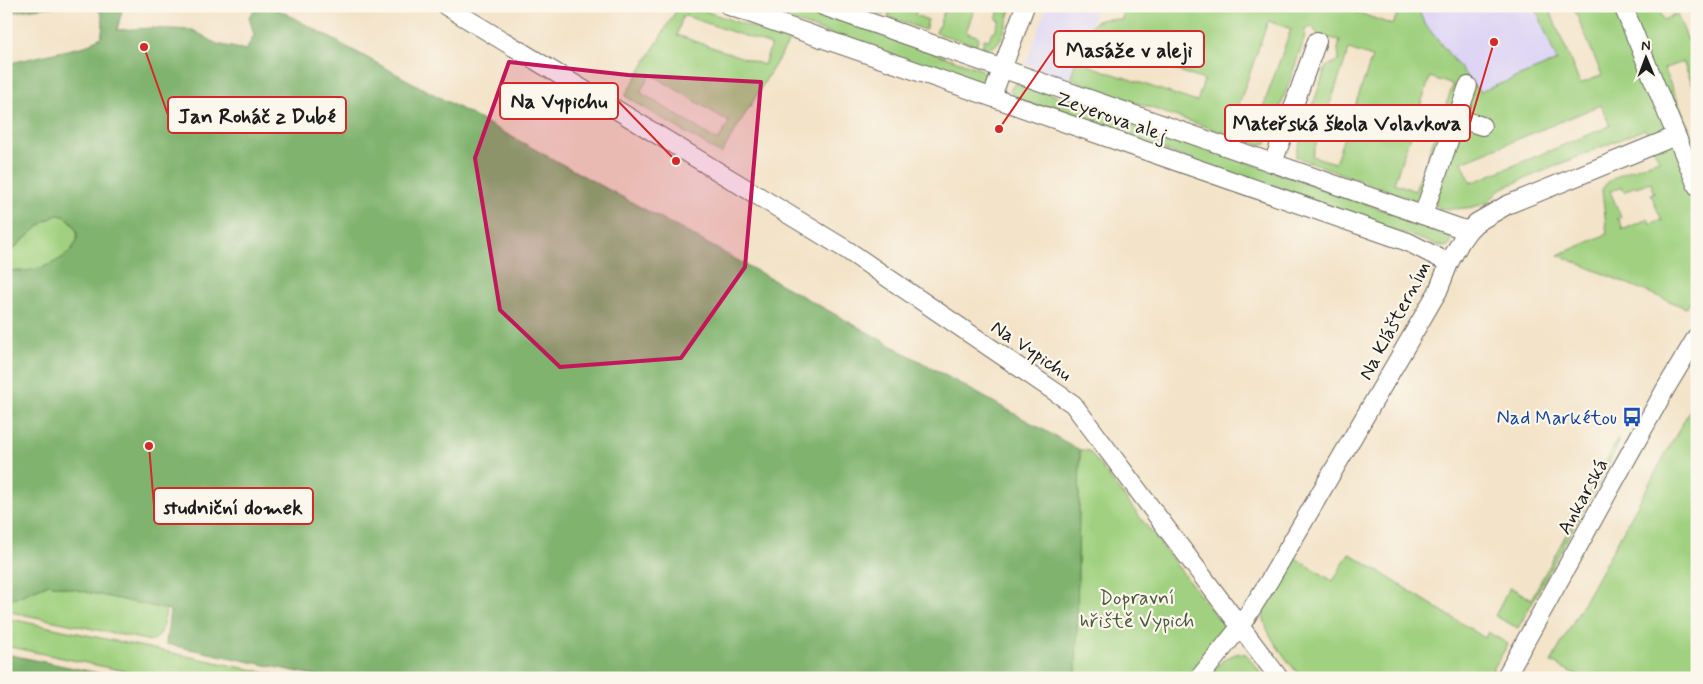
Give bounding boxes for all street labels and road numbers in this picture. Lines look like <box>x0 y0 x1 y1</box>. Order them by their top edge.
street label: Zeyerova alej <box>1052 86 1171 149</box>
street label: Na Klášterním <box>1353 257 1438 385</box>
street label: Na Vypichu <box>985 314 1077 388</box>
street label: Ankarská <box>1551 454 1615 540</box>

